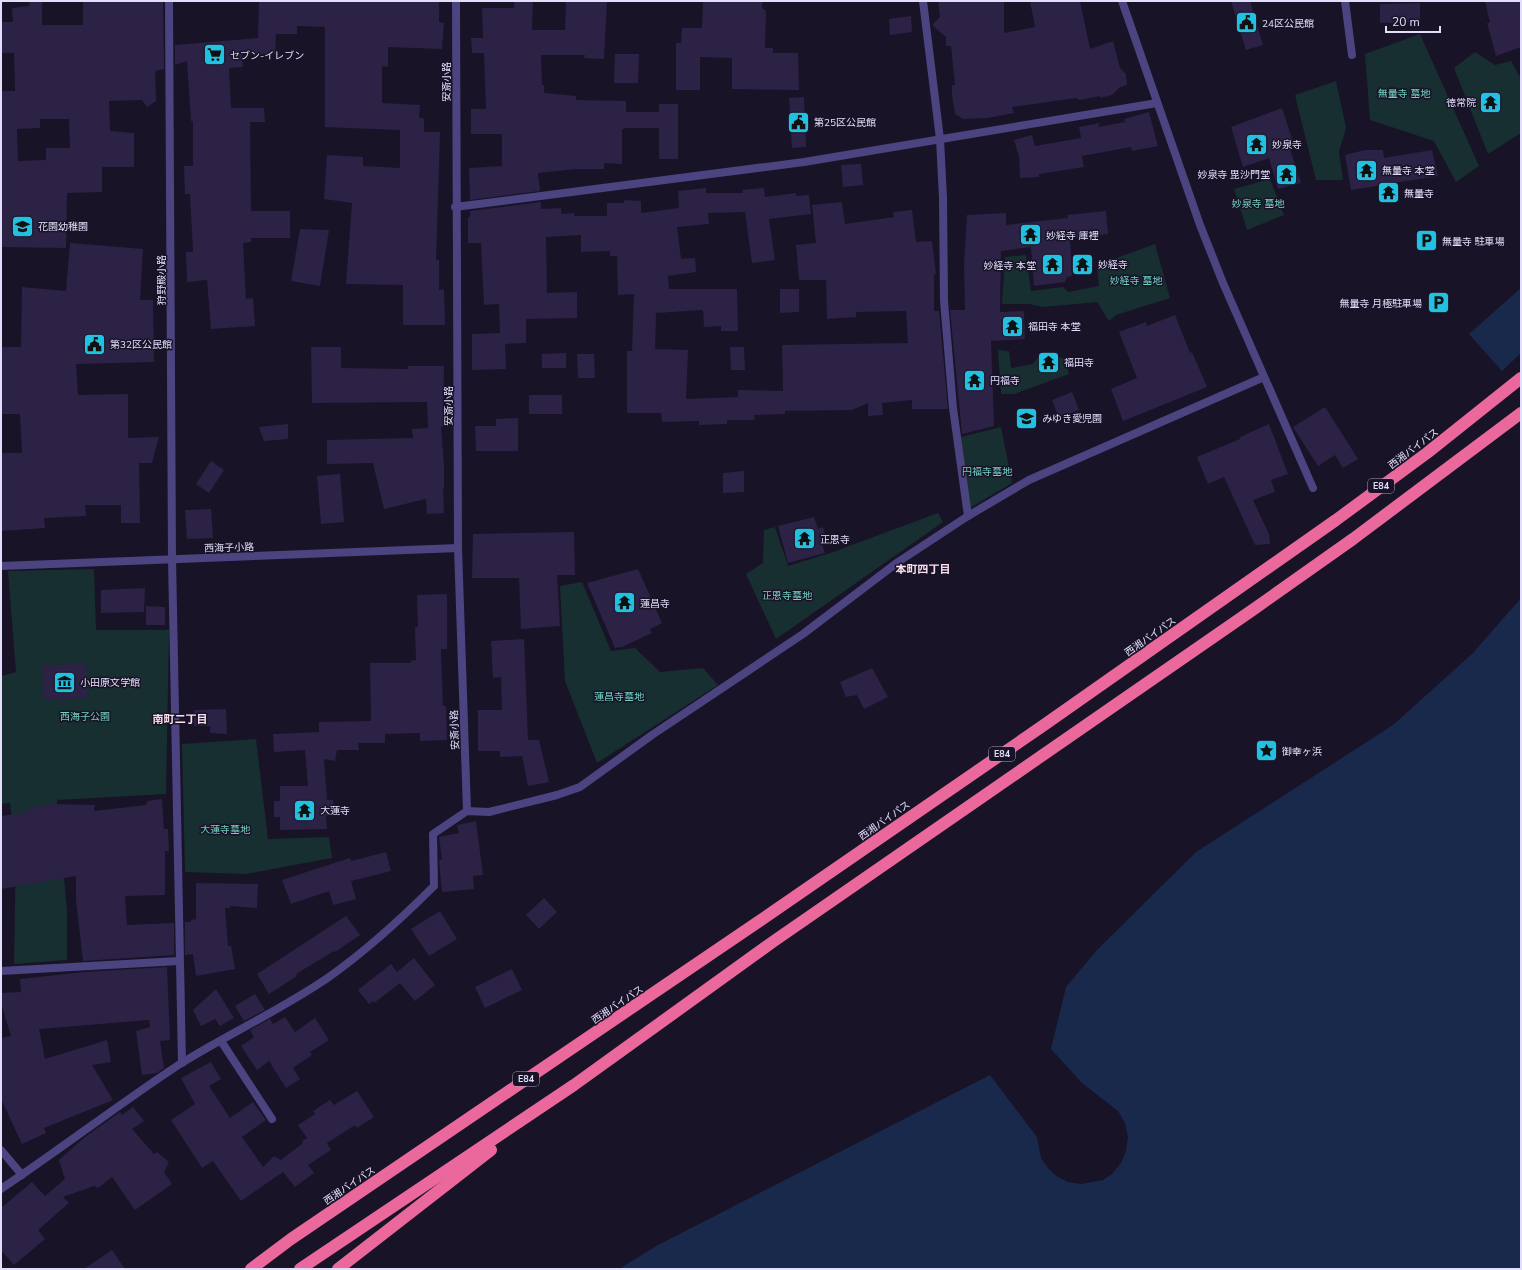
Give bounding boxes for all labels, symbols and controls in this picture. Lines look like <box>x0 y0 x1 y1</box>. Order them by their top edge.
scale bar <box>1386 8 1440 34</box>
public building icon: 24区公民館 <box>1234 10 1260 36</box>
text: 20 m <box>1392 14 1420 30</box>
place label: 24区公民館 <box>1262 17 1314 31</box>
supermarket icon: セブン-イレブン <box>202 42 228 68</box>
place label: セブン-イレブン <box>230 49 304 63</box>
street label: 安斎小路 <box>440 62 454 102</box>
park label: 無量寺 墓地 <box>1378 87 1431 101</box>
temple icon: 徳常院 <box>1478 89 1504 115</box>
place label: 徳常院 <box>1446 96 1476 110</box>
public building icon: 第25区公民館 <box>785 109 811 135</box>
place label: 第25区公民館 <box>814 116 876 130</box>
temple icon: 妙泉寺 <box>1243 131 1269 157</box>
place label: 妙泉寺 <box>1272 138 1302 152</box>
temple icon: 無量寺 本堂 <box>1353 157 1379 183</box>
temple icon: 妙泉寺 毘沙門堂 <box>1273 161 1299 187</box>
place label: 無量寺 本堂 <box>1382 164 1435 178</box>
place label: 妙泉寺 毘沙門堂 <box>1197 168 1270 182</box>
temple icon: 無量寺 <box>1376 180 1402 206</box>
place label: 無量寺 <box>1404 187 1434 201</box>
park label: 妙泉寺 墓地 <box>1232 197 1285 211</box>
school or university icon: 花園幼稚園 <box>10 213 36 239</box>
place label: 花園幼稚園 <box>38 220 88 234</box>
temple icon: 妙経寺 庫裡 <box>1018 222 1044 248</box>
parking icon: 無量寺 駐車場 <box>1414 228 1440 254</box>
place label: 妙経寺 庫裡 <box>1046 229 1099 243</box>
place label: 無量寺 駐車場 <box>1442 235 1505 249</box>
temple icon: 妙経寺 <box>1070 251 1096 277</box>
temple icon: 妙経寺 本堂 <box>1039 252 1065 278</box>
street label: 狩野殿小路 <box>155 255 169 305</box>
place label: 妙経寺 <box>1098 258 1128 272</box>
place label: 妙経寺 本堂 <box>983 259 1036 273</box>
park label: 妙経寺 墓地 <box>1110 274 1163 288</box>
parking icon: 無量寺 月極駐車場 <box>1425 290 1451 316</box>
place label: 無量寺 月極駐車場 <box>1339 297 1422 311</box>
temple icon: 福田寺 本堂 <box>999 313 1025 339</box>
place label: 福田寺 本堂 <box>1028 320 1081 334</box>
public building icon: 第32区公民館 <box>82 331 108 357</box>
place label: 第32区公民館 <box>110 338 172 352</box>
temple icon: 福田寺 <box>1035 349 1061 375</box>
place label: 福田寺 <box>1064 356 1094 370</box>
temple icon: 円福寺 <box>961 367 987 393</box>
place label: 円福寺 <box>990 374 1020 388</box>
street label: 安斎小路 <box>442 386 456 426</box>
school or university icon: みゆき愛児園 <box>1013 405 1039 431</box>
place label: みゆき愛児園 <box>1042 412 1102 426</box>
street label: 西湘バイパス <box>1386 425 1442 472</box>
park label: 円福寺墓地 <box>962 465 1013 479</box>
road number: E84 <box>1368 479 1394 493</box>
temple icon: 正恩寺 <box>791 526 817 552</box>
place label: 正恩寺 <box>820 533 850 547</box>
street label: 西海子小路 <box>204 540 254 556</box>
district label: 本町四丁目 <box>896 562 951 577</box>
park label: 正恩寺墓地 <box>762 589 813 603</box>
temple icon: 蓮昌寺 <box>611 590 637 616</box>
place label: 蓮昌寺 <box>640 597 670 611</box>
street label: 西湘バイパス <box>1122 614 1179 660</box>
museum icon: 小田原文学館 <box>52 669 78 695</box>
place label: 小田原文学館 <box>80 676 140 690</box>
park label: 蓮昌寺墓地 <box>594 690 645 704</box>
park label: 西海子公園 <box>60 710 110 724</box>
street label: 安斎小路 <box>447 710 463 750</box>
district label: 南町二丁目 <box>153 712 208 727</box>
place icon: 御幸ヶ浜 <box>1253 738 1279 764</box>
place label: 御幸ヶ浜 <box>1282 745 1322 759</box>
road number: E84 <box>989 747 1015 761</box>
temple icon: 大蓮寺 <box>291 797 317 823</box>
street label: 西湘バイパス <box>856 798 913 844</box>
place label: 大蓮寺 <box>320 804 350 818</box>
park label: 大蓮寺墓地 <box>200 823 251 837</box>
street label: 西湘バイパス <box>589 982 646 1027</box>
road number: E84 <box>513 1072 539 1086</box>
street label: 西湘バイパス <box>321 1163 378 1208</box>

